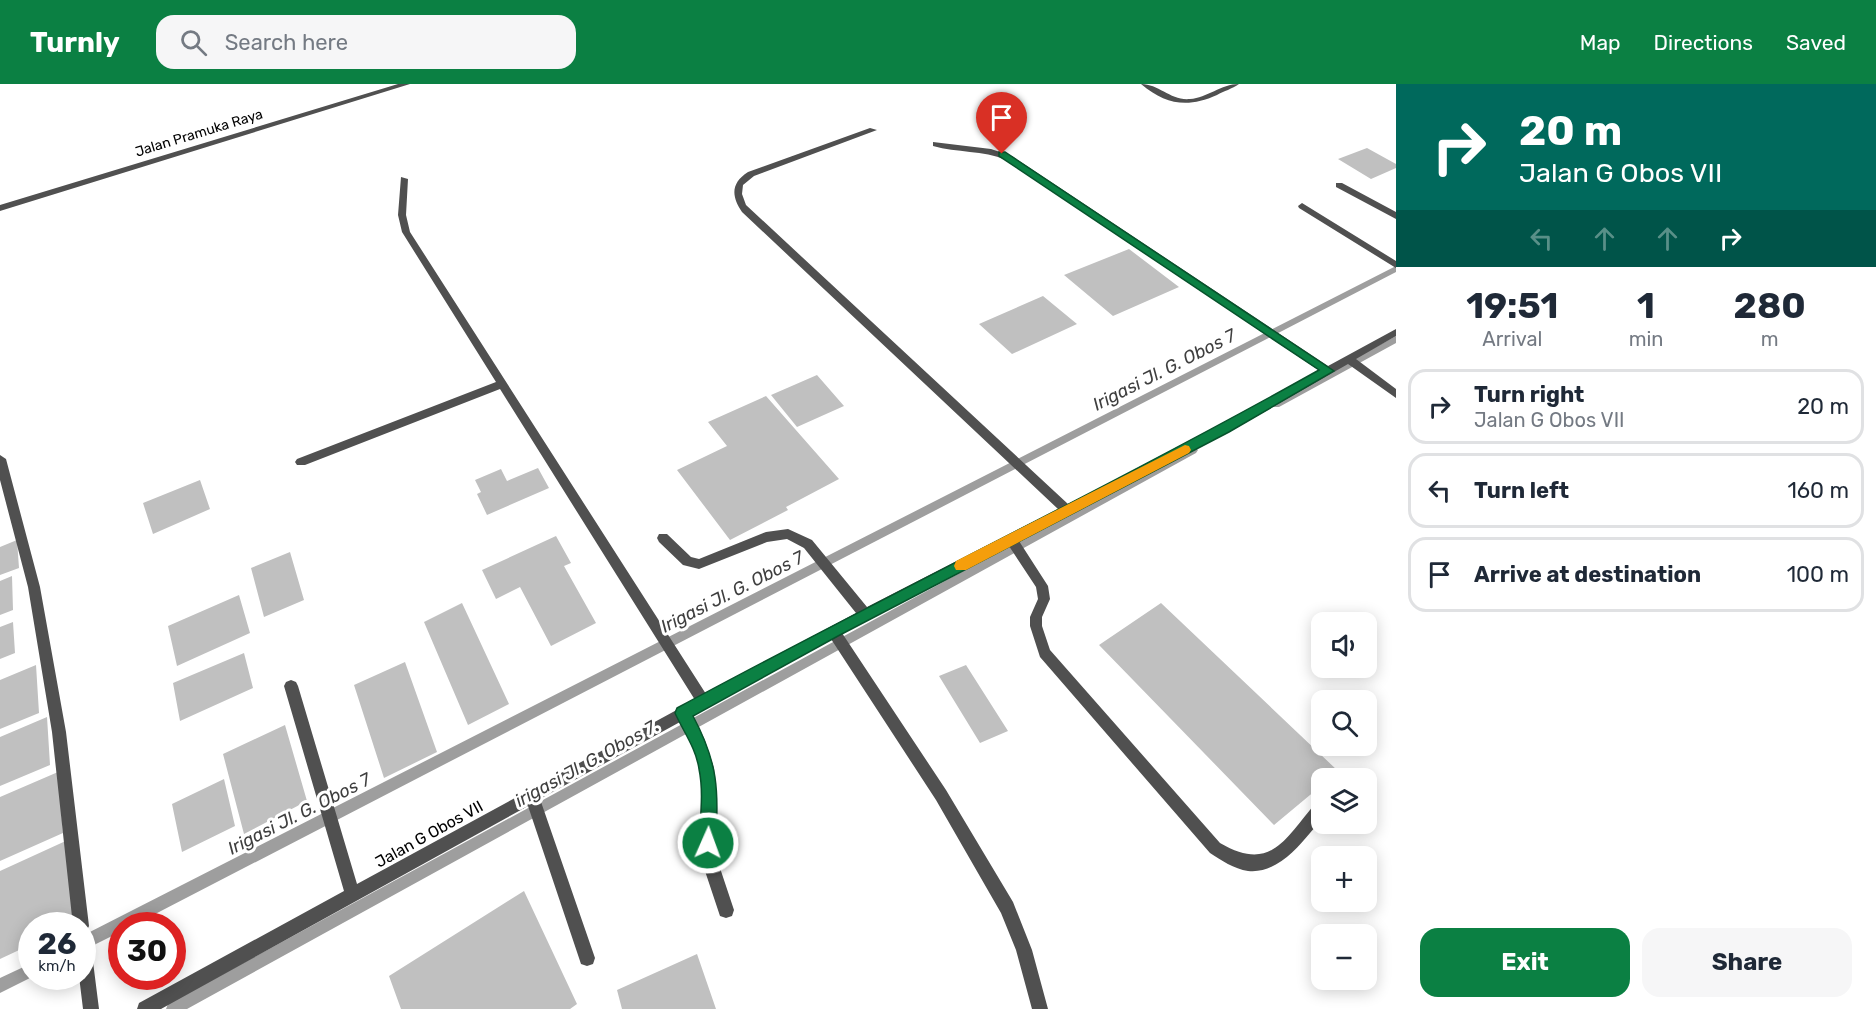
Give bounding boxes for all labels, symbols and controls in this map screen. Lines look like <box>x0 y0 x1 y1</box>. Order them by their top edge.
search box <box>156 15 576 69</box>
text: Turnly <box>30 26 120 59</box>
icon: search <box>177 26 210 59</box>
text: Search here <box>225 29 348 56</box>
text: Map <box>1580 30 1621 55</box>
text: Directions <box>1654 30 1753 55</box>
text: Saved <box>1786 30 1846 55</box>
pin <box>976 92 1027 154</box>
icon: arrive <box>985 101 1018 134</box>
street label: Jalan Pramuka Raya <box>133 105 265 161</box>
text: 20 m <box>1519 106 1622 156</box>
icon: right <box>1420 108 1498 186</box>
text: Jalan G Obos VII <box>1519 157 1722 189</box>
icon: left <box>1525 222 1558 255</box>
icon: ahead <box>1588 222 1621 255</box>
icon: ahead <box>1651 222 1684 255</box>
icon: right <box>1714 222 1747 255</box>
text: 19:51 <box>1466 284 1559 327</box>
text: 1 <box>1637 284 1655 327</box>
text: 280 <box>1734 284 1806 327</box>
water label: Irigasi Jl. G. Obos 7 <box>1089 324 1241 416</box>
text: Arrival <box>1482 327 1542 351</box>
text: min <box>1629 327 1663 351</box>
text: m <box>1761 327 1779 351</box>
text: Turn right <box>1474 381 1584 408</box>
icon: right <box>1423 390 1456 423</box>
text: 20 m <box>1797 393 1849 420</box>
text: Jalan G Obos VII <box>1474 408 1625 432</box>
icon: left <box>1423 474 1456 507</box>
text: Turn left <box>1474 477 1569 504</box>
text: 160 m <box>1787 477 1849 504</box>
water label: Irigasi Jl. G. Obos 7 <box>657 546 809 638</box>
icon: arrive <box>1423 558 1456 591</box>
text: Arrive at destination <box>1474 561 1701 588</box>
text: 100 m <box>1787 561 1849 588</box>
map controls <box>1311 612 1377 990</box>
button: sound <box>1311 612 1377 678</box>
button: search <box>1311 690 1377 756</box>
water label: irigasi Jl. G. Obos 7. <box>511 714 663 812</box>
water label: Irigasi Jl. G. Obos 7 <box>224 768 376 860</box>
button: layers <box>1311 768 1377 834</box>
street label: Jalan G Obos VII <box>372 796 486 872</box>
position arrow <box>676 811 740 875</box>
button: + <box>1311 846 1377 912</box>
speed limit sign: 30 <box>108 912 186 990</box>
button: − <box>1311 924 1377 990</box>
text: 26 <box>37 926 77 962</box>
button: Exit <box>1420 928 1630 997</box>
button: Share <box>1642 928 1852 997</box>
text: km/h <box>38 957 76 975</box>

